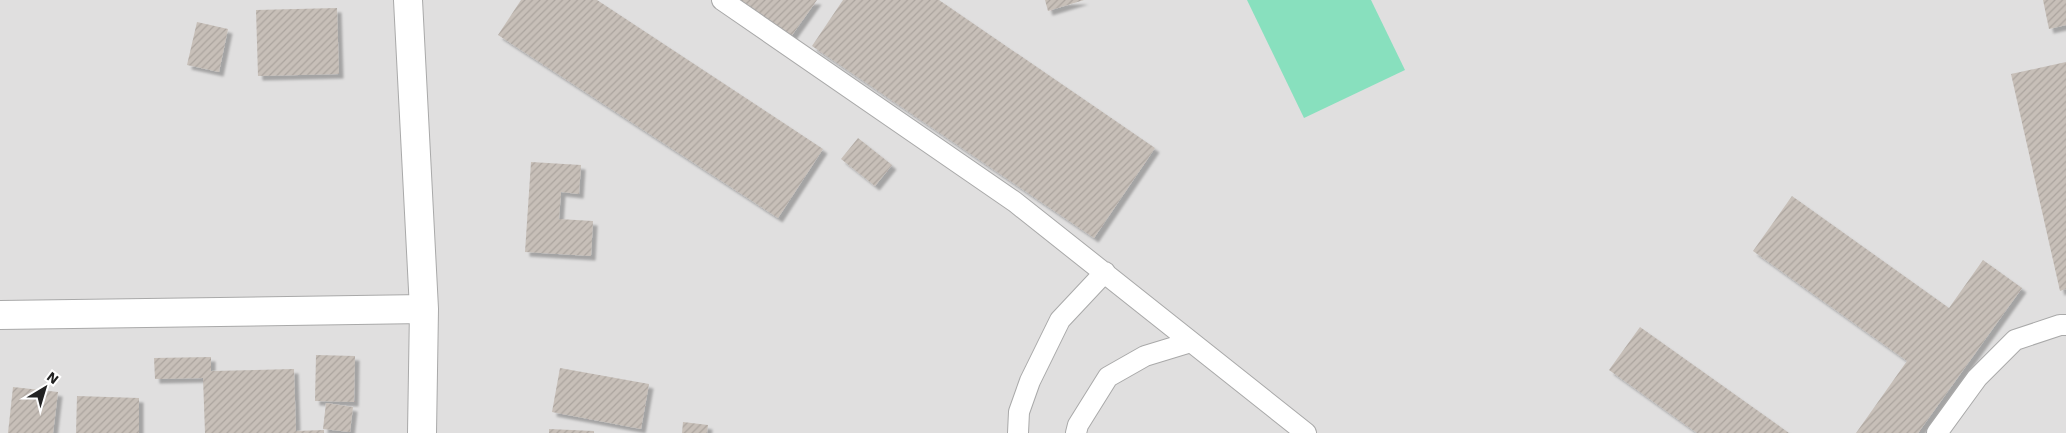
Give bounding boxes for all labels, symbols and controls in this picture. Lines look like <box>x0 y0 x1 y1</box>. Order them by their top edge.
north arrow <box>20 363 70 413</box>
text: N <box>44 368 62 387</box>

